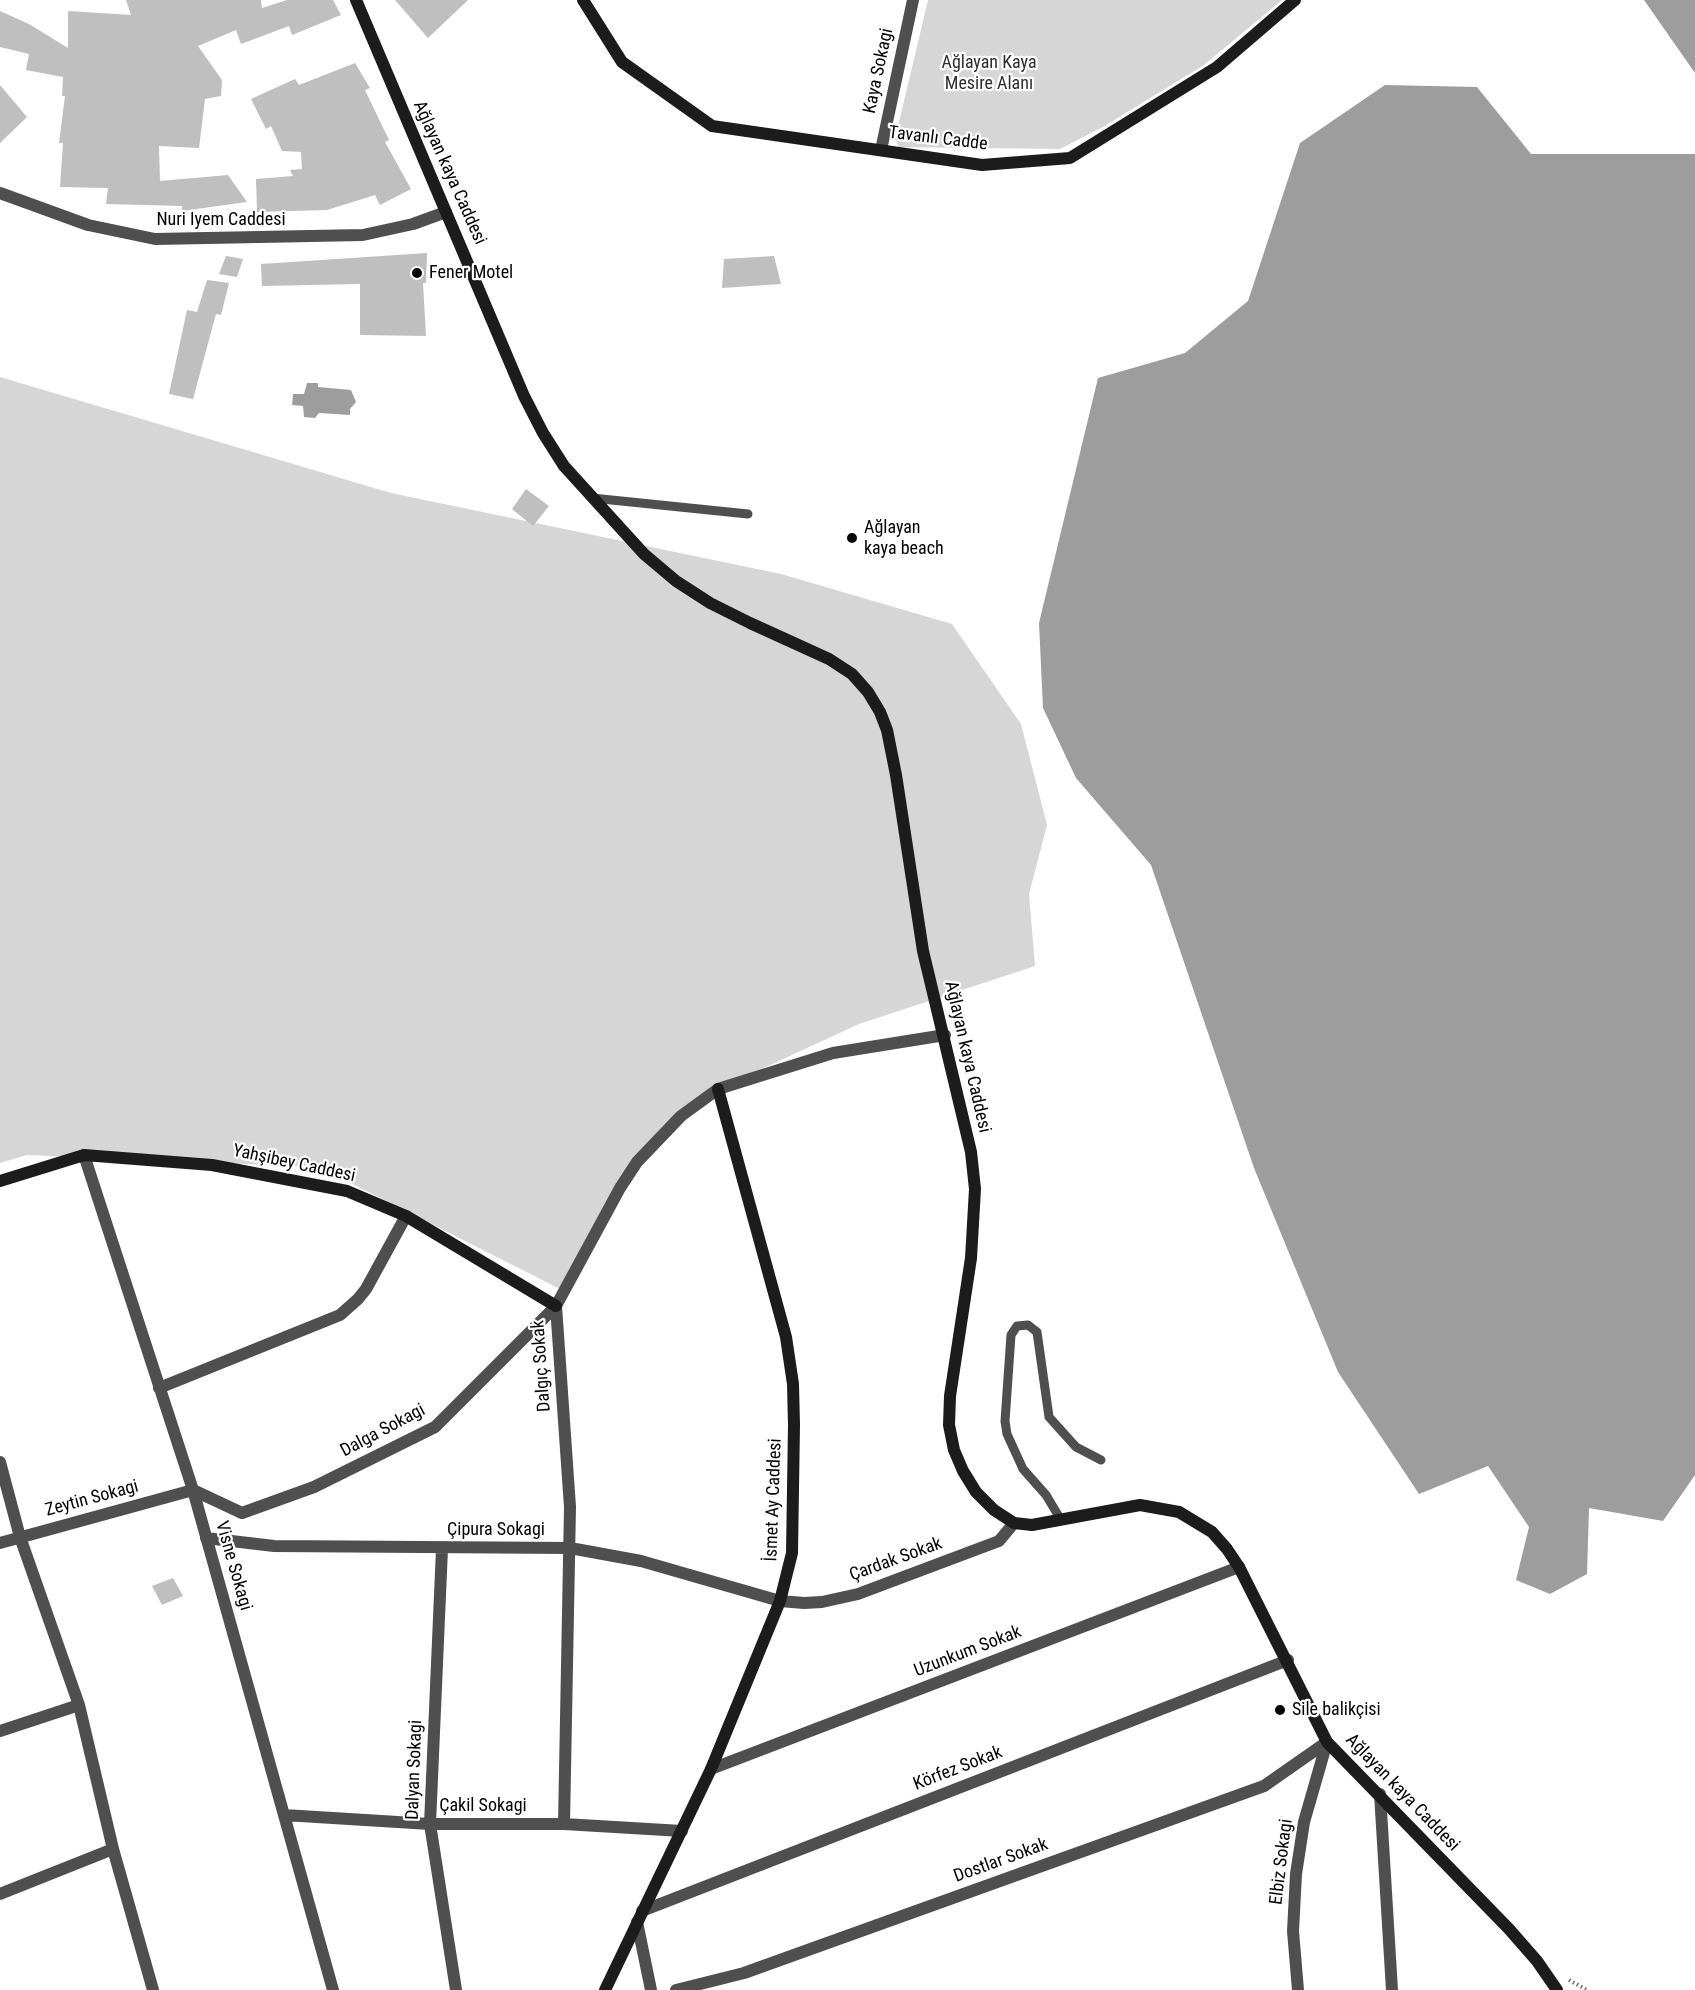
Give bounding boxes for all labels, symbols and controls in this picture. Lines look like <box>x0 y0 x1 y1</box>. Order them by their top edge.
street label: Kaya Sokagi <box>859 26 899 116</box>
park label: Ağlayan Kaya Mesire Alanı <box>941 52 1037 94</box>
street label: Ağlayan kaya Caddesi <box>408 98 490 248</box>
street label: Tavanlı Cadde <box>887 122 989 156</box>
street label: Nuri Iyem Caddesi <box>156 209 286 231</box>
place label: Fener Motel <box>429 262 513 284</box>
marker: Fener Motel <box>410 266 424 280</box>
place label: Ağlayan kaya beach <box>864 517 944 560</box>
marker: Ağlayan kaya beach <box>845 531 859 545</box>
street label: Ağlayan kaya Caddesi <box>939 979 995 1135</box>
street label: Yahşibey Caddesi <box>231 1140 357 1188</box>
street label: Dalgıç Sokak <box>528 1319 556 1413</box>
street label: Dalga Sokagi <box>337 1400 429 1462</box>
street label: İsmet Ay Caddesi <box>761 1438 787 1562</box>
street label: Zeytin Sokagi <box>43 1476 141 1522</box>
street label: Visne Sokagi <box>210 1519 256 1613</box>
street label: Çipura Sokagi <box>447 1519 545 1541</box>
street label: Çardak Sokak <box>847 1533 945 1587</box>
street label: Uzunkum Sokak <box>911 1622 1025 1682</box>
place label: Sile balikçisi <box>1292 1699 1381 1721</box>
marker: Sile balikçisi <box>1273 1703 1287 1717</box>
street label: Dalyan Sokagi <box>402 1720 428 1820</box>
street label: Ağlayan kaya Caddesi <box>1340 1730 1464 1856</box>
street label: Körfez Sokak <box>911 1742 1005 1796</box>
street label: Çakil Sokagi <box>439 1795 527 1817</box>
street label: Elbiz Sokagi <box>1266 1818 1298 1906</box>
street label: Dostlar Sokak <box>951 1834 1051 1888</box>

